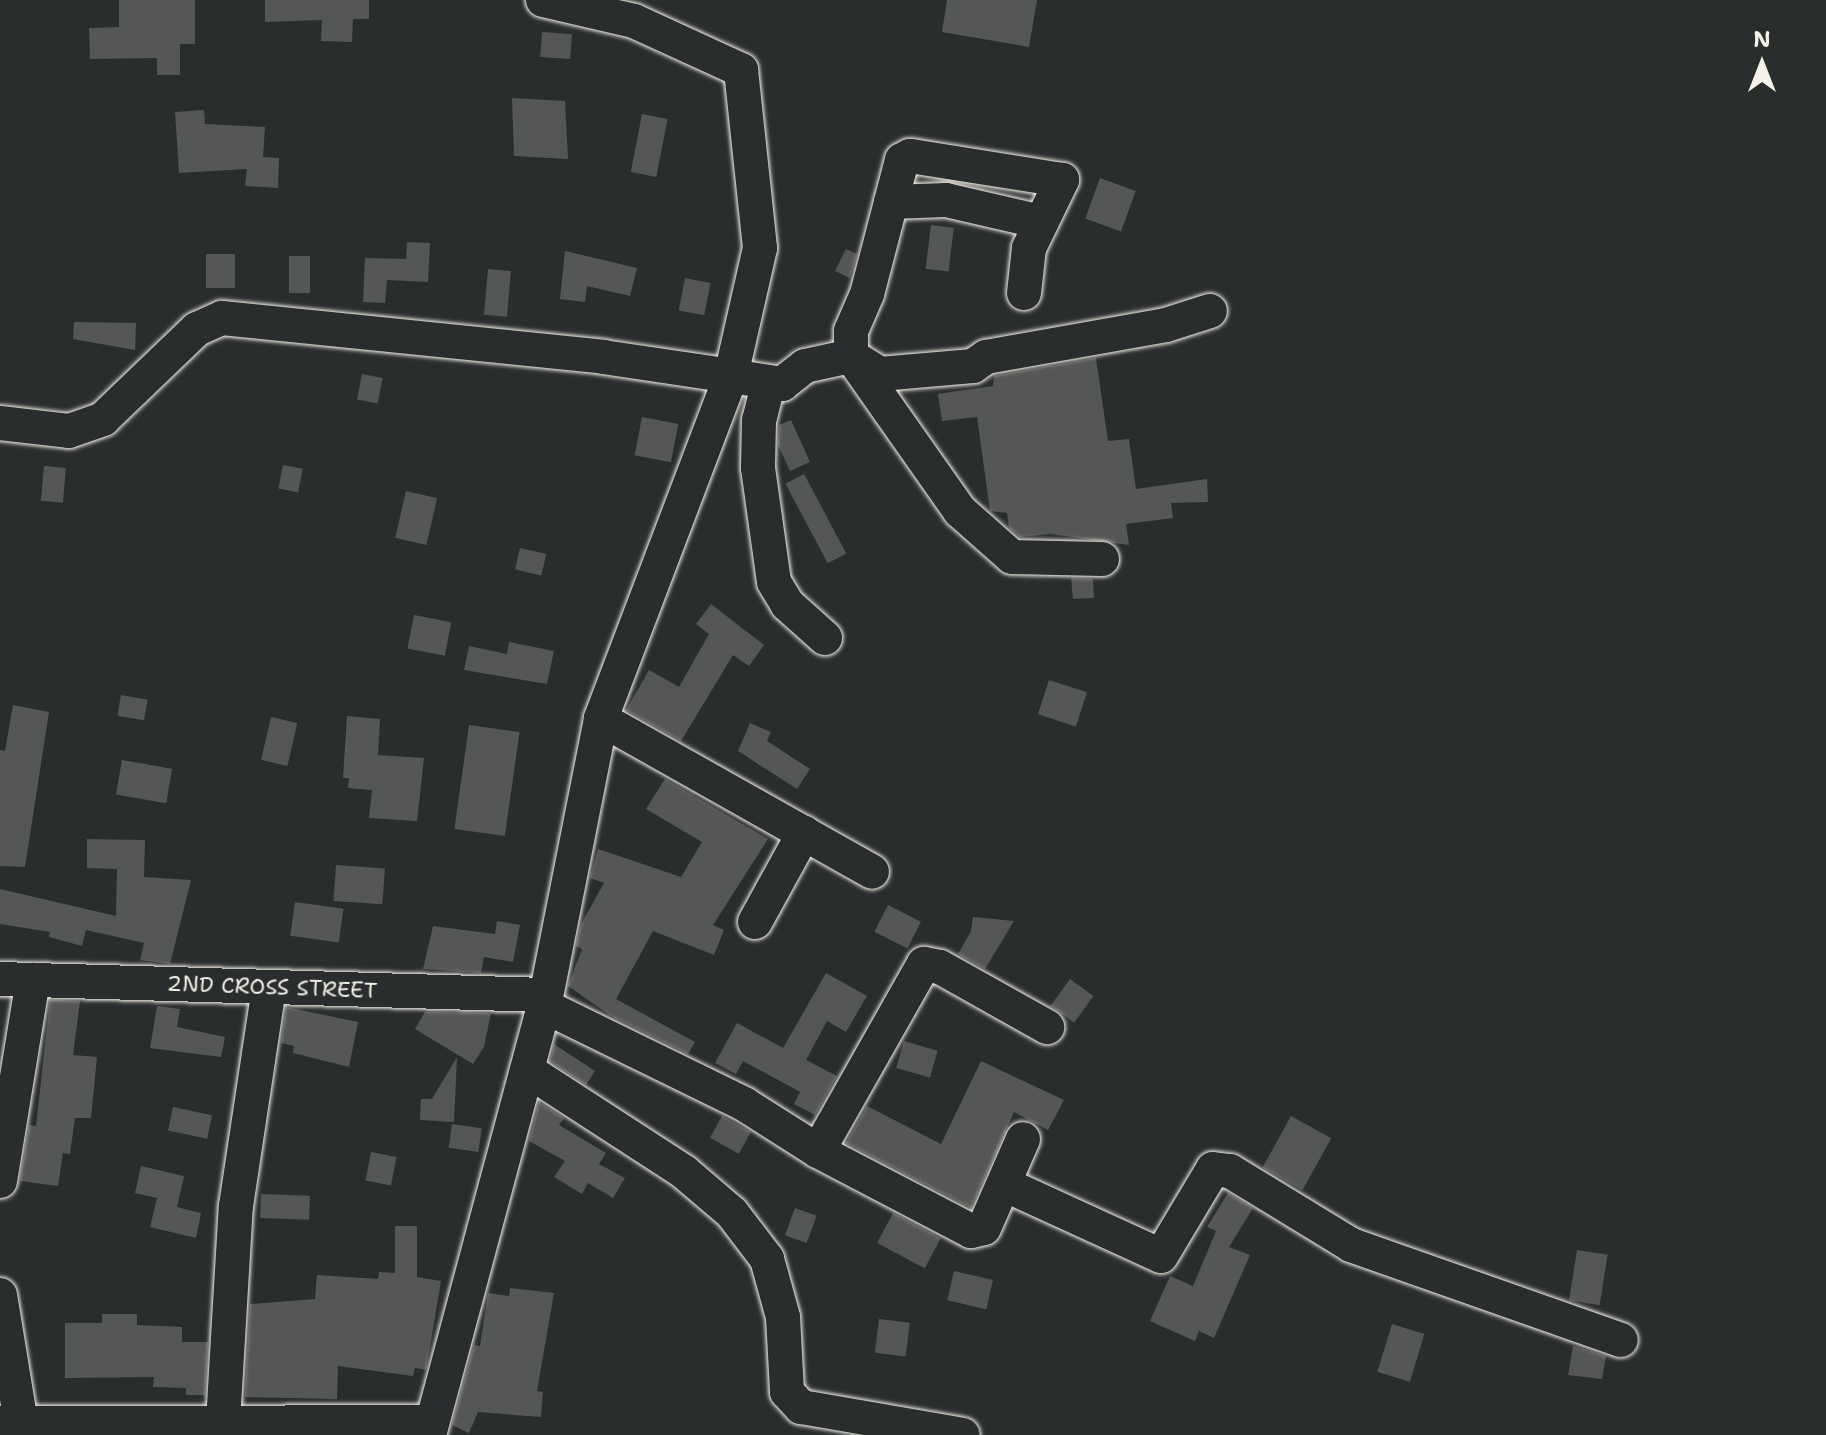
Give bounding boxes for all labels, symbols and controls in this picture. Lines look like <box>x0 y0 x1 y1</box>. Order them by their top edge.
north arrow <box>1722 24 1802 104</box>
text: N <box>1753 25 1771 54</box>
street label: 2ND CROSS STREET <box>166 970 378 1004</box>

